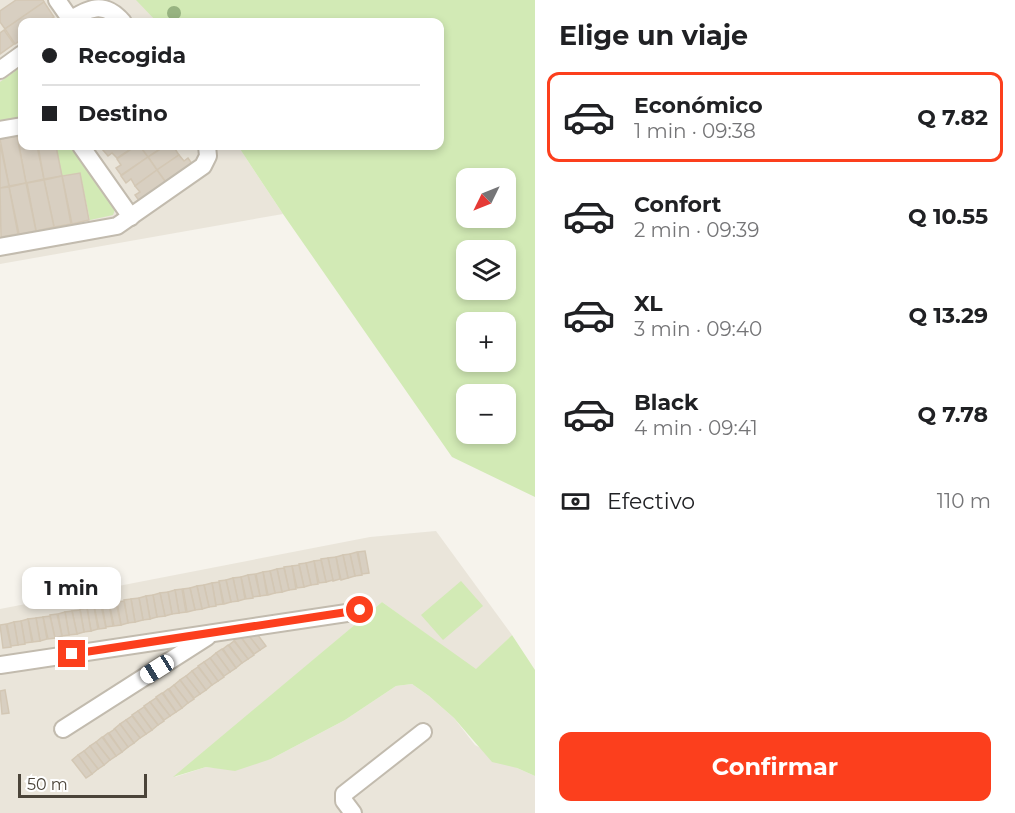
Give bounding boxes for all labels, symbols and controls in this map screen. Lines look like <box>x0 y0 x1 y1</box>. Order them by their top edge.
text: Elige un viaje <box>559 19 748 52</box>
text: Recogida <box>78 42 186 69</box>
icon: car <box>562 90 616 144</box>
text: Económico <box>634 92 763 119</box>
text: Destino <box>78 100 168 127</box>
text: Q 7.82 <box>917 104 988 131</box>
text: 1 min · 09:38 <box>634 119 756 143</box>
north arrow <box>456 168 516 228</box>
map controls <box>456 168 516 444</box>
icon: car <box>562 189 616 243</box>
text: Confort <box>634 191 721 218</box>
text: Q 10.55 <box>908 203 988 230</box>
text: 2 min · 09:39 <box>634 218 759 242</box>
button: layers <box>456 240 516 300</box>
icon: car <box>562 288 616 342</box>
text: XL <box>634 290 663 317</box>
text: Q 13.29 <box>909 302 988 329</box>
button: + <box>456 312 516 372</box>
text: 3 min · 09:40 <box>634 317 762 341</box>
button: − <box>456 384 516 444</box>
icon: car <box>562 387 616 441</box>
text: Black <box>634 389 698 416</box>
text: Q 7.78 <box>917 401 988 428</box>
text: 4 min · 09:41 <box>634 416 758 440</box>
icon: cash <box>559 485 592 518</box>
text: Efectivo <box>607 488 695 515</box>
text: 110 m <box>937 489 991 513</box>
callout: 1 min <box>22 567 122 609</box>
text: 1 min <box>44 576 99 600</box>
route start <box>346 596 373 623</box>
route end <box>58 640 85 667</box>
car <box>137 652 177 686</box>
button: Confirmar <box>559 732 991 801</box>
scale bar <box>18 771 147 798</box>
text: 50 m <box>27 775 68 794</box>

